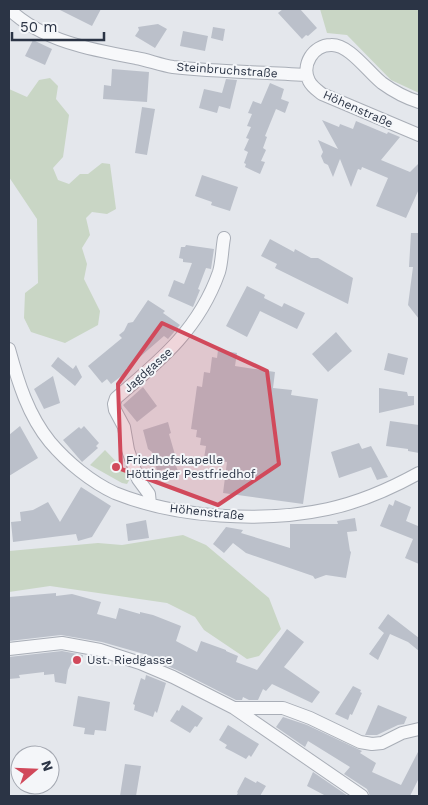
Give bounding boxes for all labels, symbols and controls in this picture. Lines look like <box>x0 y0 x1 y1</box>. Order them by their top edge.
scale bar <box>12 10 105 42</box>
text: 50 m <box>20 18 57 36</box>
street label: Steinbruchstraße <box>176 59 278 81</box>
street label: Höhenstraße <box>321 87 395 131</box>
street label: Jagdgasse <box>121 345 175 395</box>
place label: Friedhofskapelle Höttinger Pestfriedhof <box>126 453 256 481</box>
marker: Friedhofskapelle Höttinger Pestfriedhof <box>110 461 122 473</box>
street label: Höhenstraße <box>169 501 245 523</box>
place label: Ust. Riedgasse <box>87 653 172 667</box>
marker: Ust. Riedgasse <box>71 654 83 666</box>
north arrow <box>10 745 60 795</box>
text: N <box>38 758 57 773</box>

